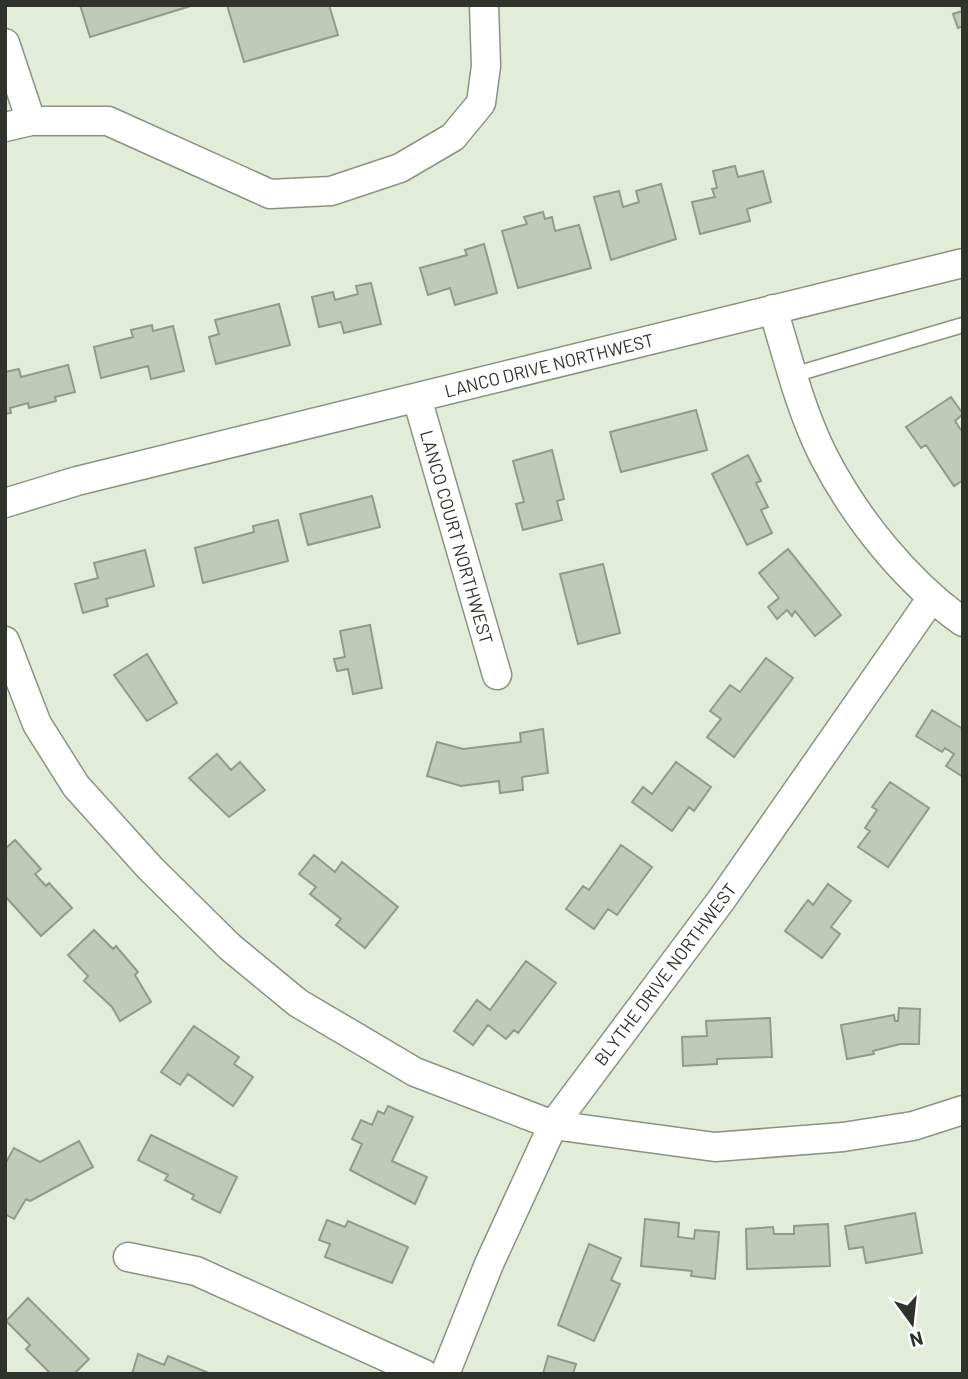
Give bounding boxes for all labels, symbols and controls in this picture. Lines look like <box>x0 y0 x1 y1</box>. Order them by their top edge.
street label: LANCO DRIVE NORTHWEST <box>442 328 656 402</box>
street label: LANCO COURT NORTHWEST <box>416 427 498 647</box>
street label: BLYTHE DRIVE NORTHWEST <box>589 878 741 1070</box>
north arrow <box>877 1288 947 1358</box>
text: N <box>907 1327 926 1353</box>

